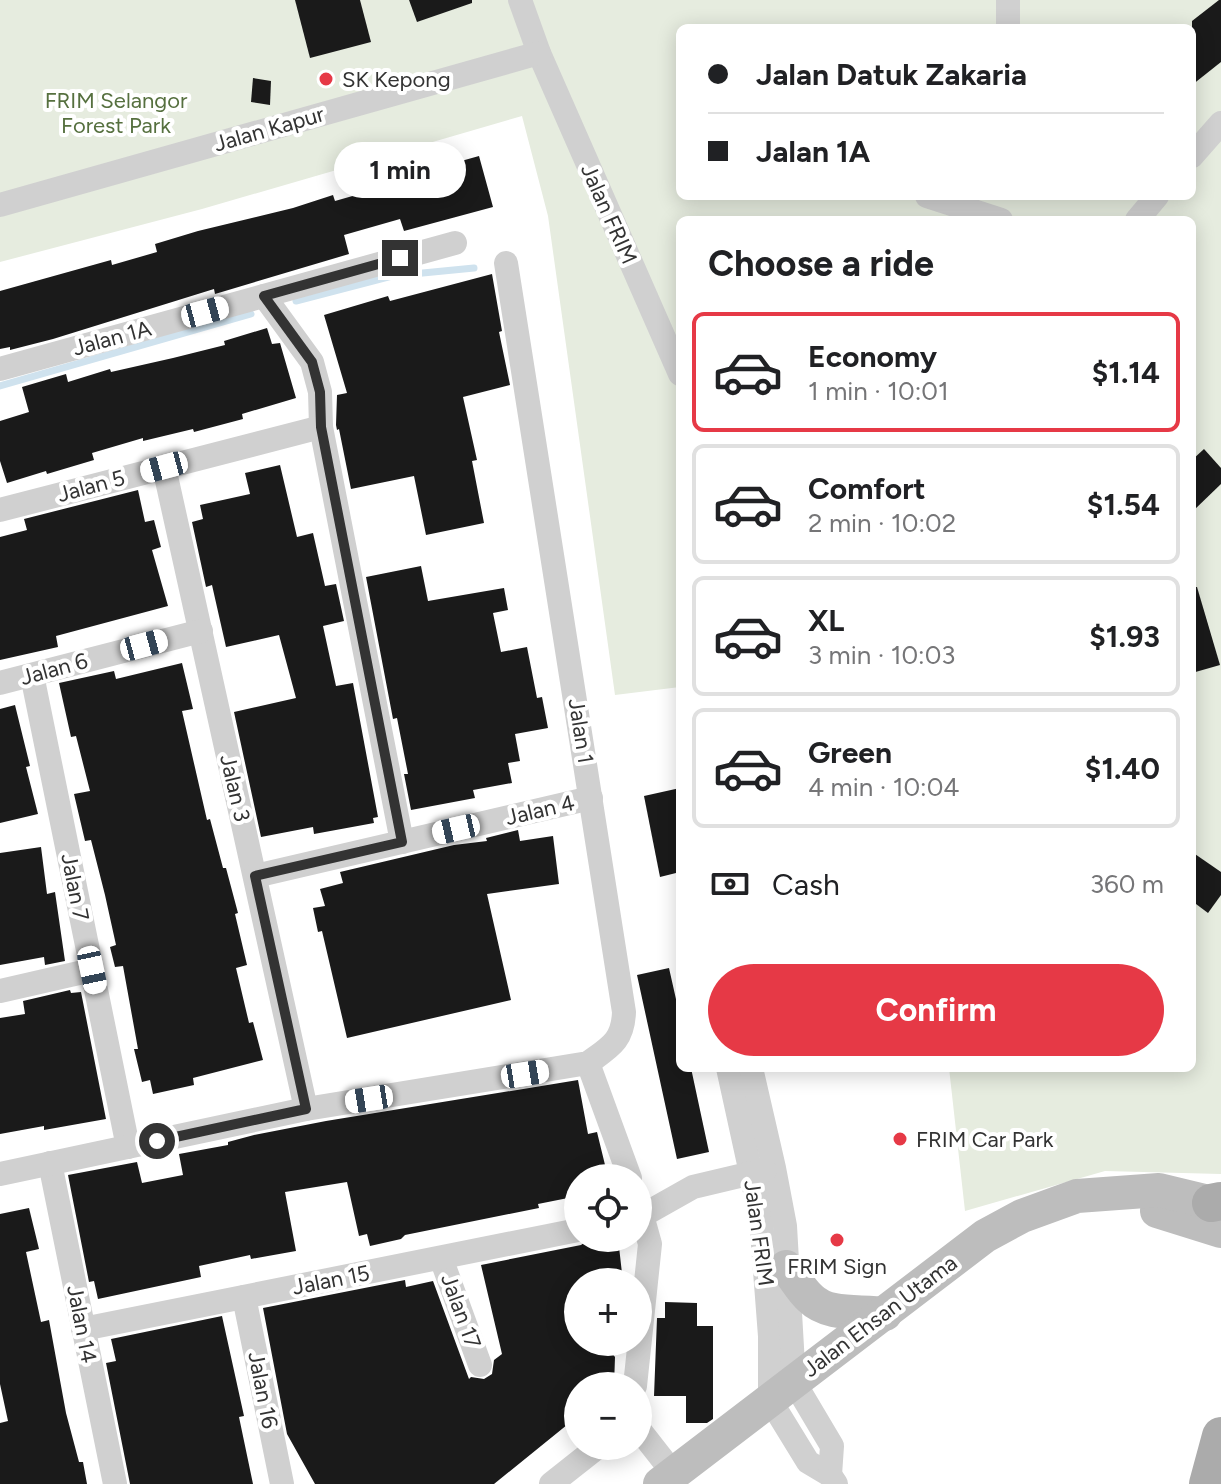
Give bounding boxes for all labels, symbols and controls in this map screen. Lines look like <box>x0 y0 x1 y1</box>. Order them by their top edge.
text: Jalan Datuk Zakaria <box>756 56 1027 93</box>
place label: SK Kepong <box>342 66 451 93</box>
marker: SK Kepong <box>317 70 335 88</box>
park label: FRIM Selangor Forest Park <box>45 87 188 139</box>
street label: Jalan Kapur <box>211 100 328 158</box>
text: Jalan 1A <box>756 133 870 170</box>
callout: 1 min <box>334 142 466 198</box>
text: 1 min <box>369 154 431 186</box>
street label: Jalan FRIM <box>575 160 643 268</box>
route end <box>382 240 418 276</box>
text: Choose a ride <box>708 242 934 285</box>
car <box>179 294 231 330</box>
street label: Jalan 1A <box>70 315 154 361</box>
icon: car <box>712 336 784 408</box>
text: Economy <box>808 338 937 375</box>
text: $1.14 <box>1092 354 1160 391</box>
text: 1 min · 10:01 <box>808 375 949 407</box>
car <box>138 449 190 485</box>
street label: Jalan 5 <box>54 464 128 508</box>
icon: car <box>712 468 784 540</box>
text: Comfort <box>808 470 926 507</box>
text: $1.54 <box>1087 486 1160 523</box>
text: 2 min · 10:02 <box>808 507 956 539</box>
icon: car <box>712 600 784 672</box>
text: XL <box>808 602 844 639</box>
text: $1.93 <box>1089 618 1160 655</box>
car <box>118 627 170 663</box>
text: 3 min · 10:03 <box>808 639 955 671</box>
street label: Jalan 6 <box>17 647 91 691</box>
street label: Jalan 1 <box>563 697 599 765</box>
icon: car <box>712 732 784 804</box>
text: Green <box>808 734 892 771</box>
text: $1.40 <box>1085 750 1160 787</box>
street label: Jalan 3 <box>214 752 256 824</box>
text: 4 min · 10:04 <box>808 771 959 803</box>
street label: Jalan 4 <box>503 789 577 831</box>
car <box>430 812 482 846</box>
street label: Jalan 7 <box>55 851 95 923</box>
icon: cash <box>708 862 752 906</box>
text: Cash <box>772 866 840 903</box>
text: 360 m <box>1090 868 1164 900</box>
car <box>75 944 109 996</box>
button: Confirm <box>708 964 1164 1056</box>
car <box>499 1058 551 1090</box>
car <box>343 1083 395 1115</box>
route start <box>139 1123 175 1159</box>
place label: FRIM Car Park <box>916 1126 1054 1153</box>
marker: FRIM Car Park <box>891 1130 909 1148</box>
map controls <box>564 1164 652 1460</box>
button: locate <box>564 1164 652 1252</box>
street label: Jalan FRIM <box>738 1178 780 1288</box>
marker: FRIM Sign <box>828 1231 846 1249</box>
street label: Jalan Ehsan Utama <box>798 1249 962 1383</box>
place label: FRIM Sign <box>787 1253 887 1280</box>
street label: Jalan 15 <box>290 1259 372 1301</box>
button: + <box>564 1268 652 1356</box>
street label: Jalan 17 <box>435 1270 487 1352</box>
street label: Jalan 14 <box>61 1283 103 1365</box>
street label: Jalan 16 <box>242 1349 284 1431</box>
button: − <box>564 1372 652 1460</box>

